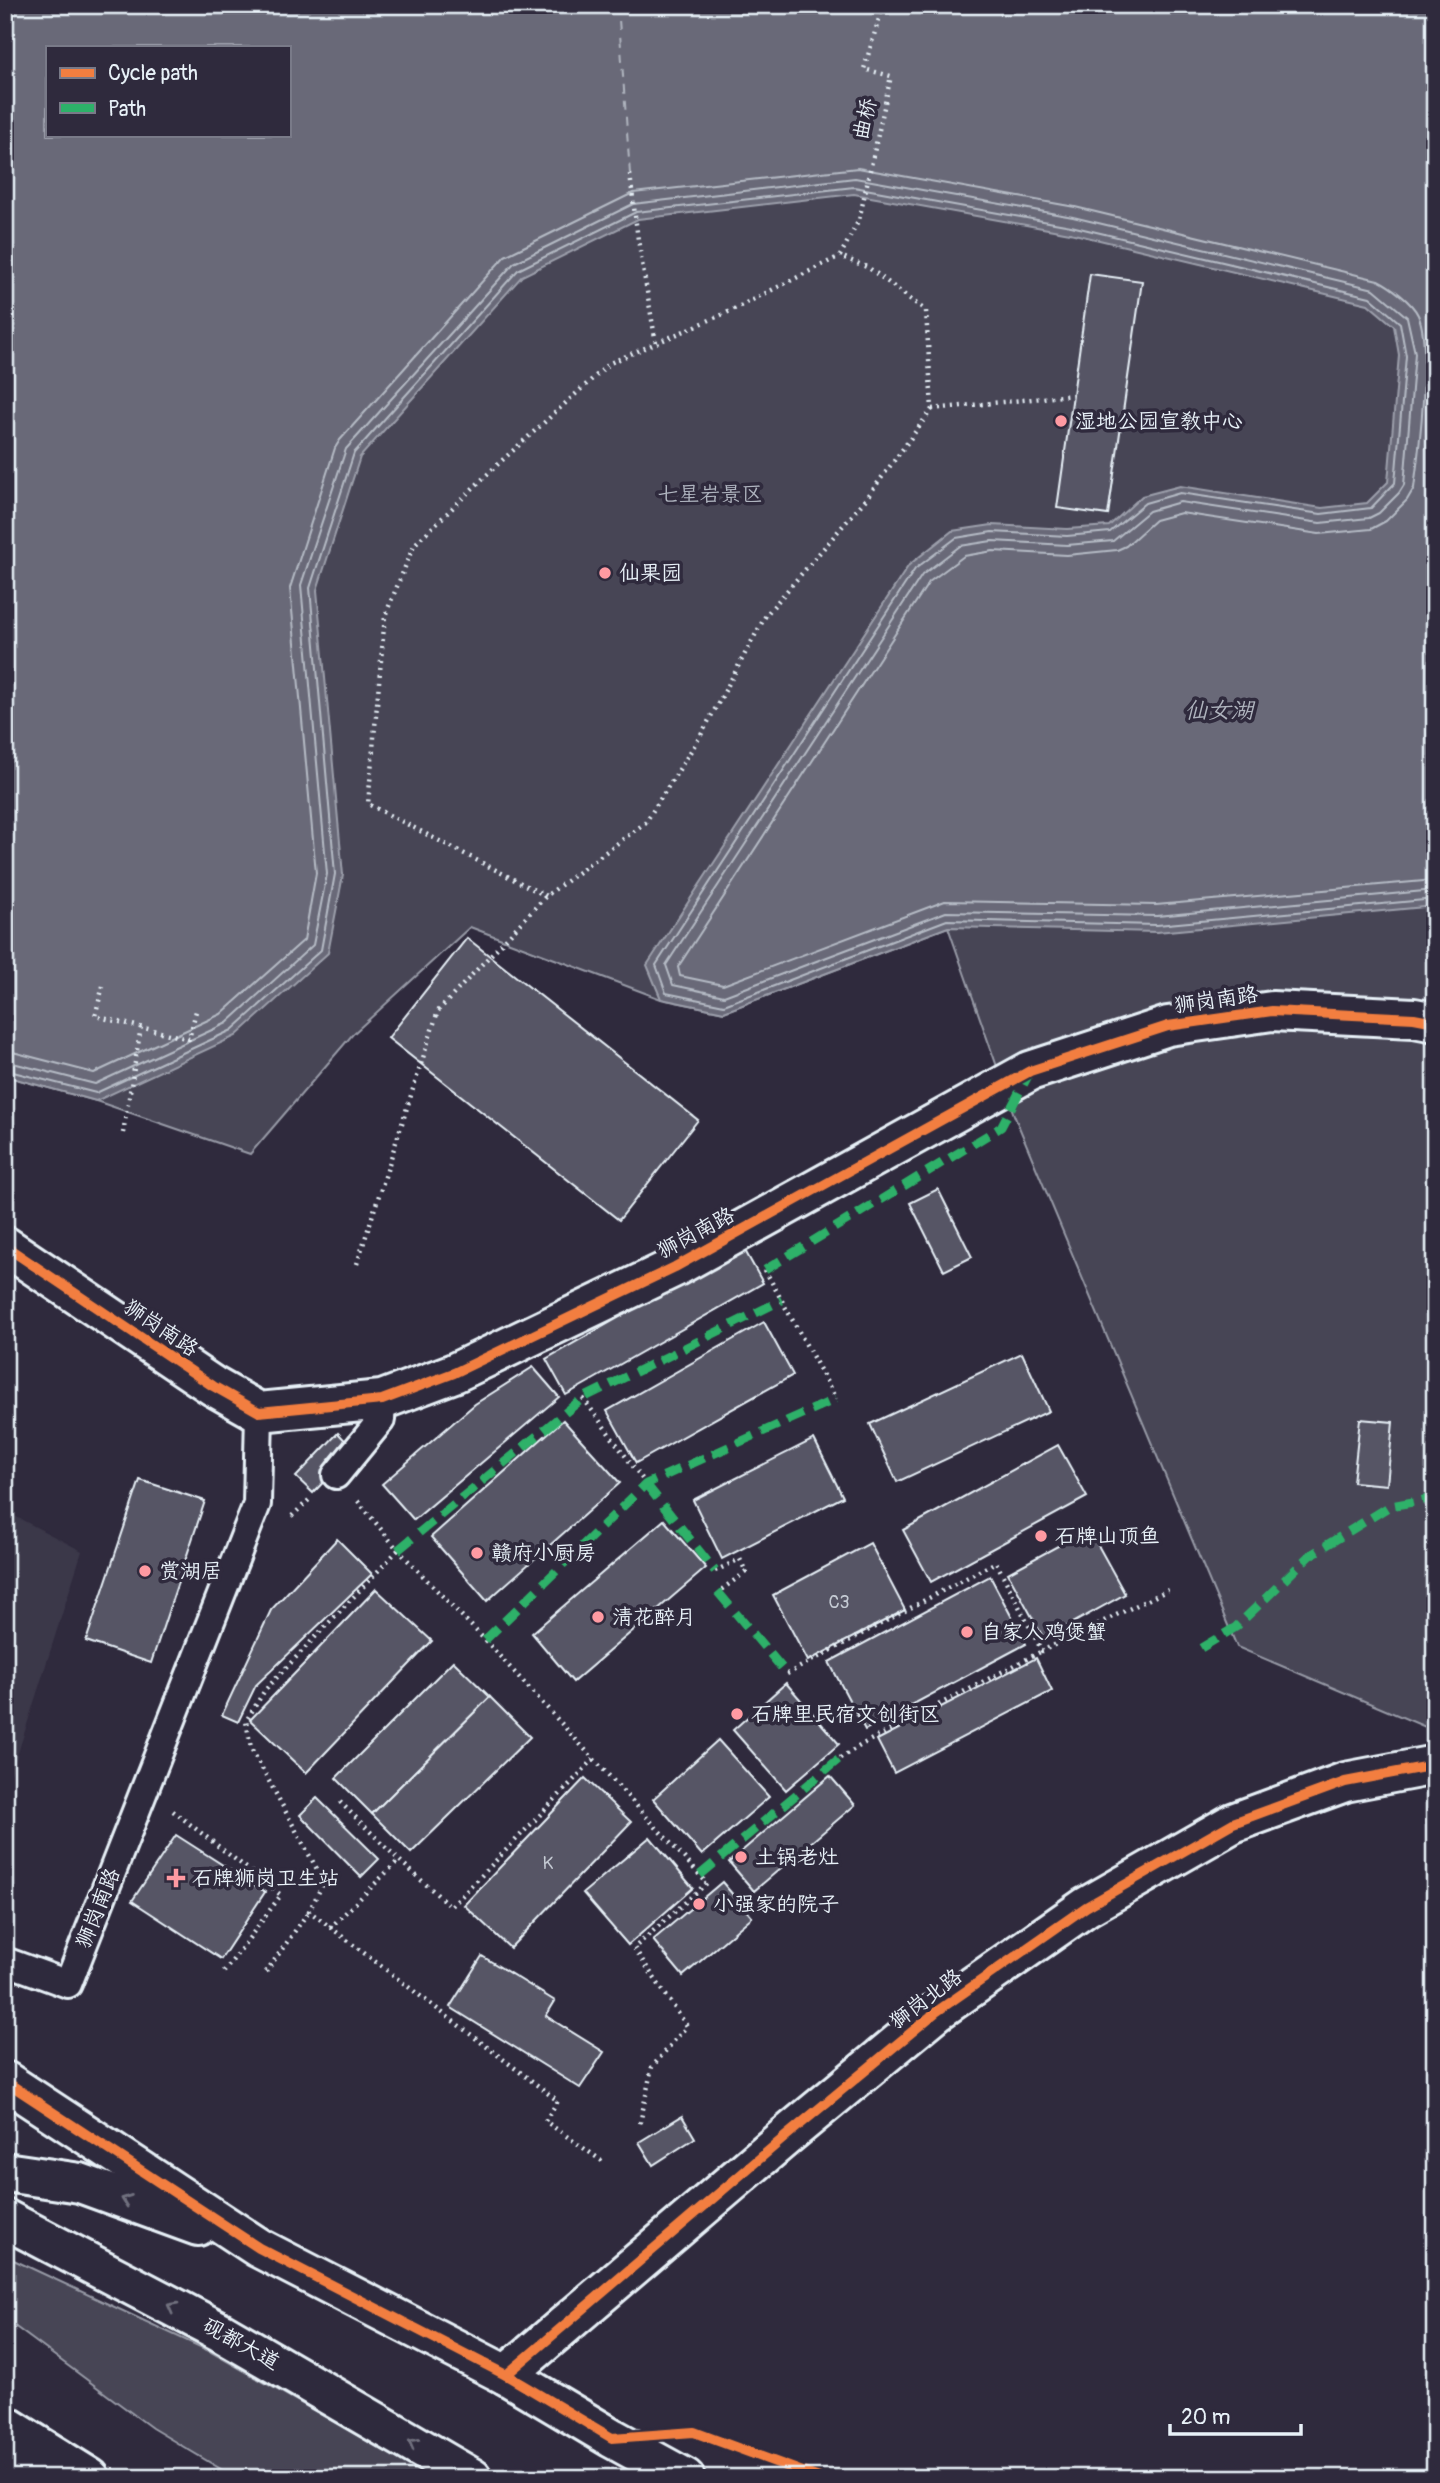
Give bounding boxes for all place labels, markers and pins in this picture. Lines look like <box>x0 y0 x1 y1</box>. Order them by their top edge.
place label: 湿地公园宣教中心 <box>1075 408 1243 435</box>
marker: 湿地公园宣教中心 <box>1053 413 1069 429</box>
place label: 仙果园 <box>619 560 682 587</box>
marker: 仙果园 <box>597 565 613 581</box>
place label: 石牌山顶鱼 <box>1055 1523 1160 1550</box>
marker: 石牌山顶鱼 <box>1033 1528 1049 1544</box>
place label: 赣府小厨房 <box>491 1540 596 1567</box>
marker: 赣府小厨房 <box>469 1545 485 1561</box>
place label: 赏湖居 <box>159 1558 222 1585</box>
marker: 赏湖居 <box>137 1563 153 1579</box>
place label: 清花醉月 <box>612 1604 696 1631</box>
marker: 清花醉月 <box>590 1609 606 1625</box>
place label: 自家人鸡煲蟹 <box>981 1619 1107 1646</box>
marker: 自家人鸡煲蟹 <box>959 1624 975 1640</box>
place label: 石牌里民宿文创街区 <box>751 1701 940 1728</box>
marker: 石牌里民宿文创街区 <box>729 1706 745 1722</box>
place label: 土锅老灶 <box>755 1844 839 1871</box>
marker: 土锅老灶 <box>733 1849 749 1865</box>
place label: 石牌狮岗卫生站 <box>192 1865 339 1892</box>
marker: 石牌狮岗卫生站 <box>166 1868 186 1888</box>
place label: 小强家的院子 <box>713 1891 839 1918</box>
marker: 小强家的院子 <box>691 1896 707 1912</box>

